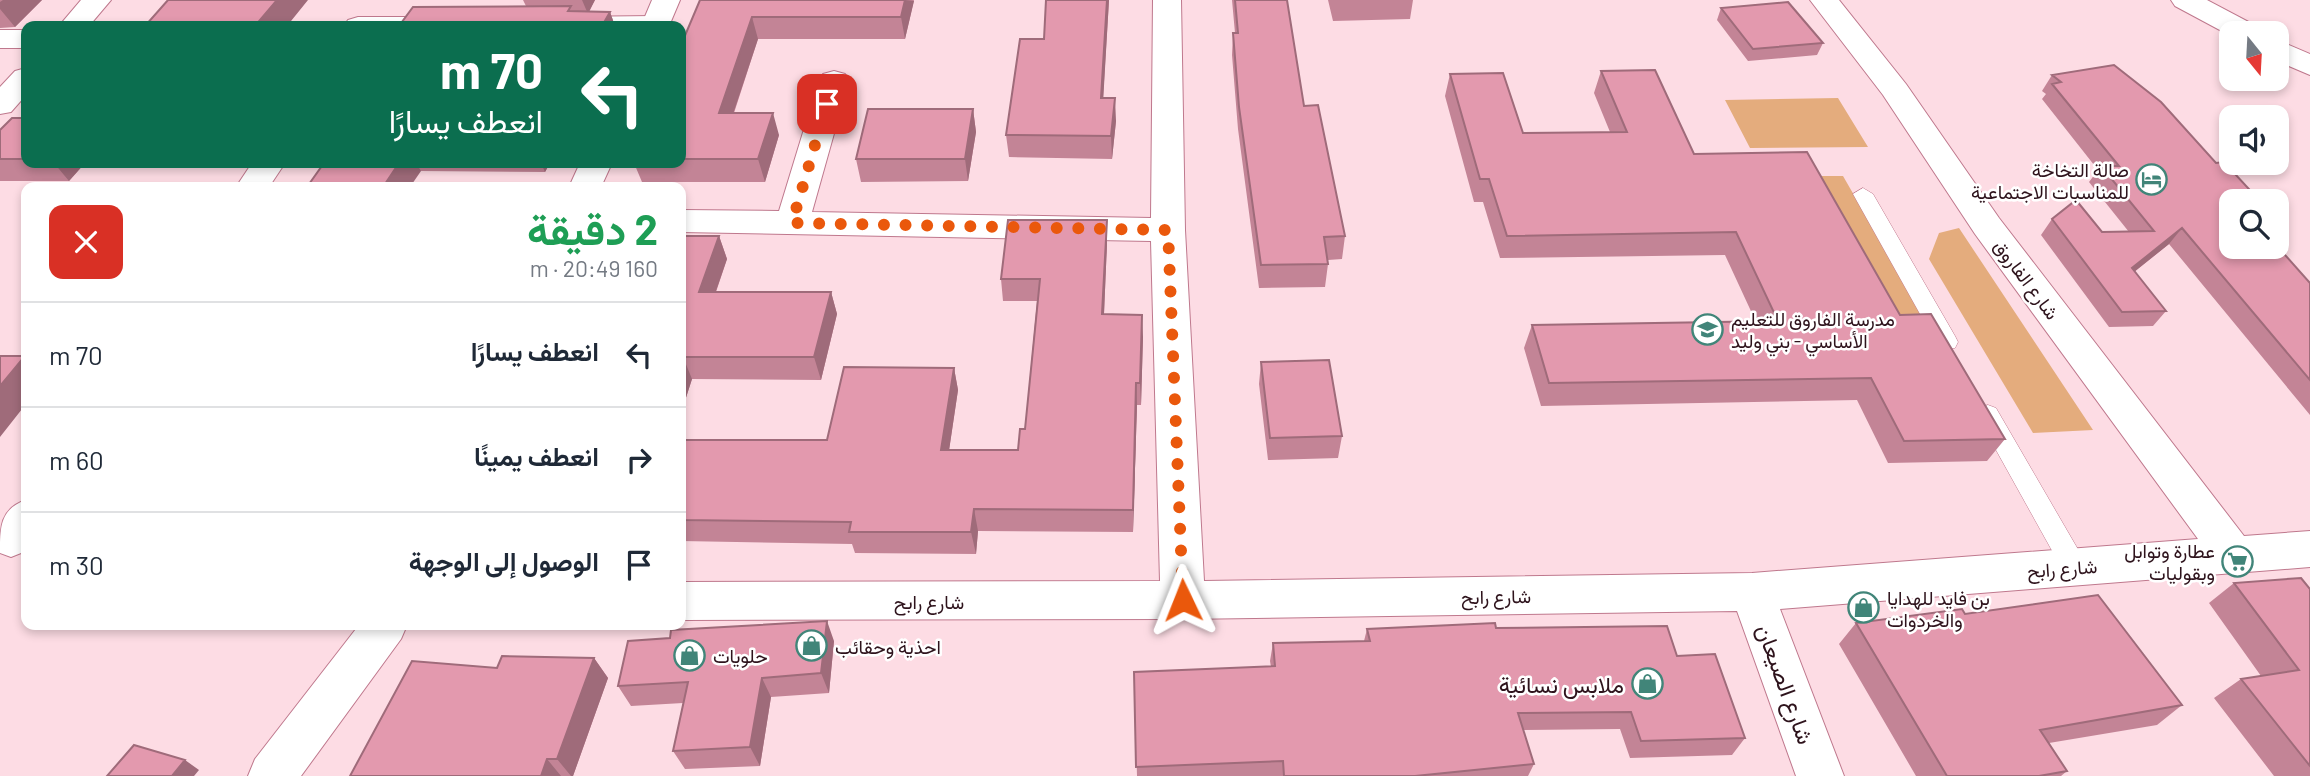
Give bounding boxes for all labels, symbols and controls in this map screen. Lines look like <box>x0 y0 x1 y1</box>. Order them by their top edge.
north arrow <box>2219 21 2289 91</box>
map controls <box>2219 21 2289 259</box>
text: 70 m <box>440 40 543 99</box>
icon: left <box>567 49 658 140</box>
pin <box>797 74 857 134</box>
icon: arrive <box>808 85 846 123</box>
text: انعطف يسارًا <box>389 101 543 139</box>
button: sound <box>2219 105 2289 175</box>
place label: صالة التخاخة للمناسبات الاجتماعية <box>1971 158 2129 204</box>
hotel icon: صالة التخاخة للمناسبات الاجتماعية <box>2135 163 2169 197</box>
button: search <box>2219 189 2289 259</box>
text: 2 دقيقة <box>527 203 658 253</box>
button: close <box>49 205 123 279</box>
street label: شارع الفاروق <box>1988 234 2065 325</box>
text: 160 m · 20:49 <box>530 254 658 282</box>
place label: مدرسة الفاروق للتعليم الأساسي - بني وليد <box>1731 307 1895 357</box>
school or university icon: مدرسة الفاروق للتعليم الأساسي - بني وليد <box>1691 312 1725 346</box>
text: انعطف يسارًا <box>471 335 599 366</box>
icon: left <box>620 336 658 374</box>
text: 70 m <box>49 339 103 370</box>
text: انعطف يمينًا <box>474 440 599 471</box>
icon: right <box>620 441 658 479</box>
text: 60 m <box>49 444 104 475</box>
place label: عطارة وتوابل وبقوليات <box>2124 539 2215 585</box>
supermarket icon: عطارة وتوابل وبقوليات <box>2221 544 2255 578</box>
text: الوصول إلى الوجهة <box>409 545 599 576</box>
icon: arrive <box>620 546 658 584</box>
text: 30 m <box>49 549 104 580</box>
street label: شارع رابح <box>2026 554 2098 585</box>
position arrow <box>1146 563 1220 637</box>
street label: شارع رابح <box>1461 584 1531 611</box>
place label: بن فايد للهدايا والخردوات <box>1887 586 1990 632</box>
street label: شارع رابح <box>894 590 964 616</box>
shop icon: بن فايد للهدايا والخردوات <box>1847 591 1881 625</box>
street label: شارع الصيعان <box>1749 620 1821 749</box>
shop icon: احذية وحقائب <box>795 629 829 663</box>
place label: احذية وحقائب <box>835 635 941 659</box>
shop icon: حلويات <box>673 638 707 672</box>
place label: حلويات <box>713 644 768 668</box>
shop icon: ملابس نسائية <box>1630 667 1664 701</box>
place label: ملابس نسائية <box>1499 670 1624 699</box>

